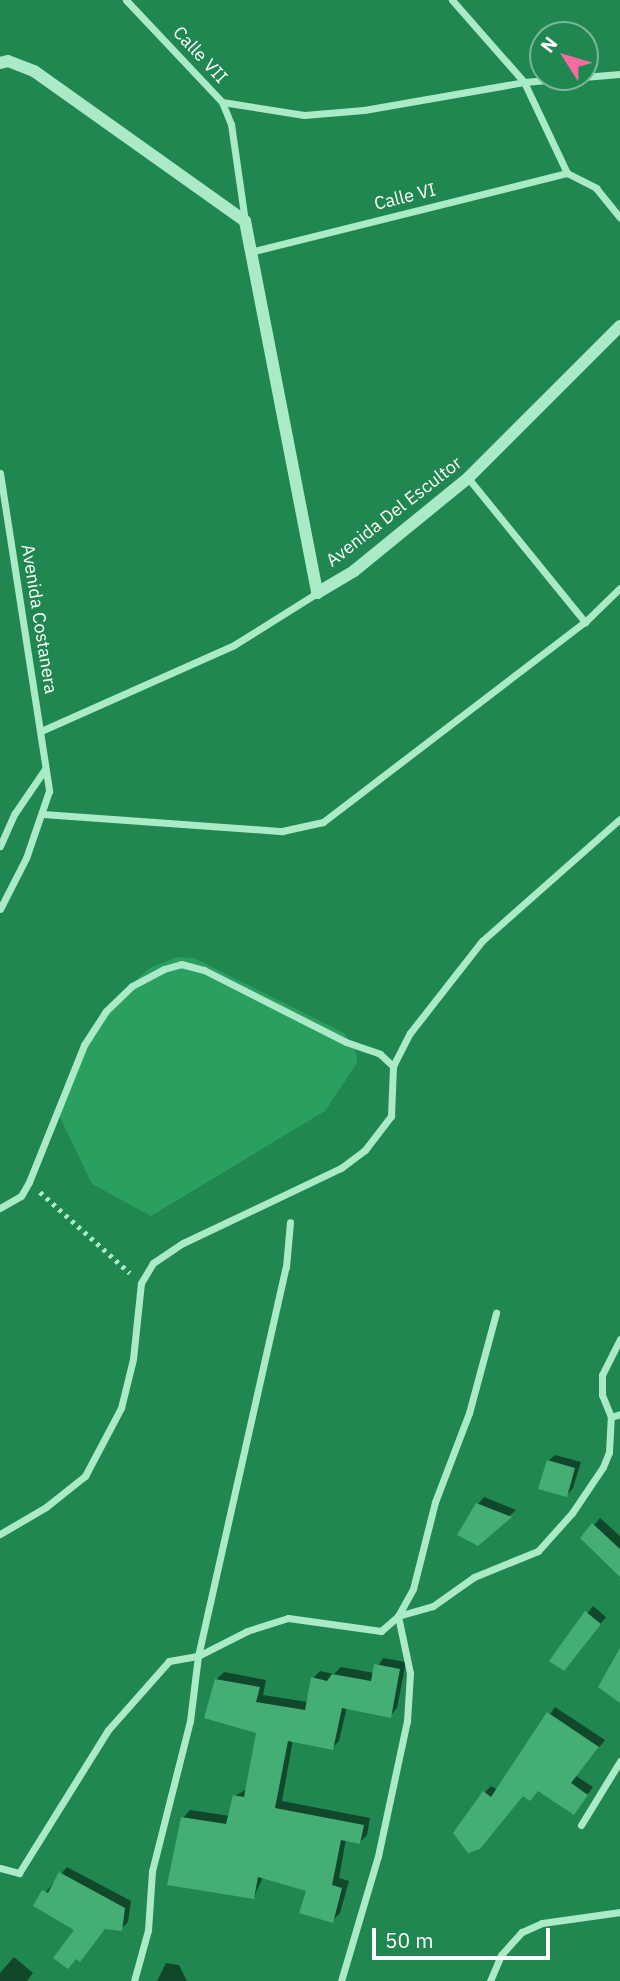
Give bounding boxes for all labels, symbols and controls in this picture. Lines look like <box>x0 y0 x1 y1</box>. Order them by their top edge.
north arrow <box>529 21 599 91</box>
street label: Calle VII <box>168 22 232 88</box>
text: N <box>535 32 563 57</box>
street label: Calle VI <box>372 179 438 215</box>
street label: Avenida Del Escultor <box>322 452 466 572</box>
street label: Avenida Costanera <box>17 543 61 695</box>
scale bar <box>375 1914 554 1958</box>
text: 50 m <box>385 1926 434 1954</box>

